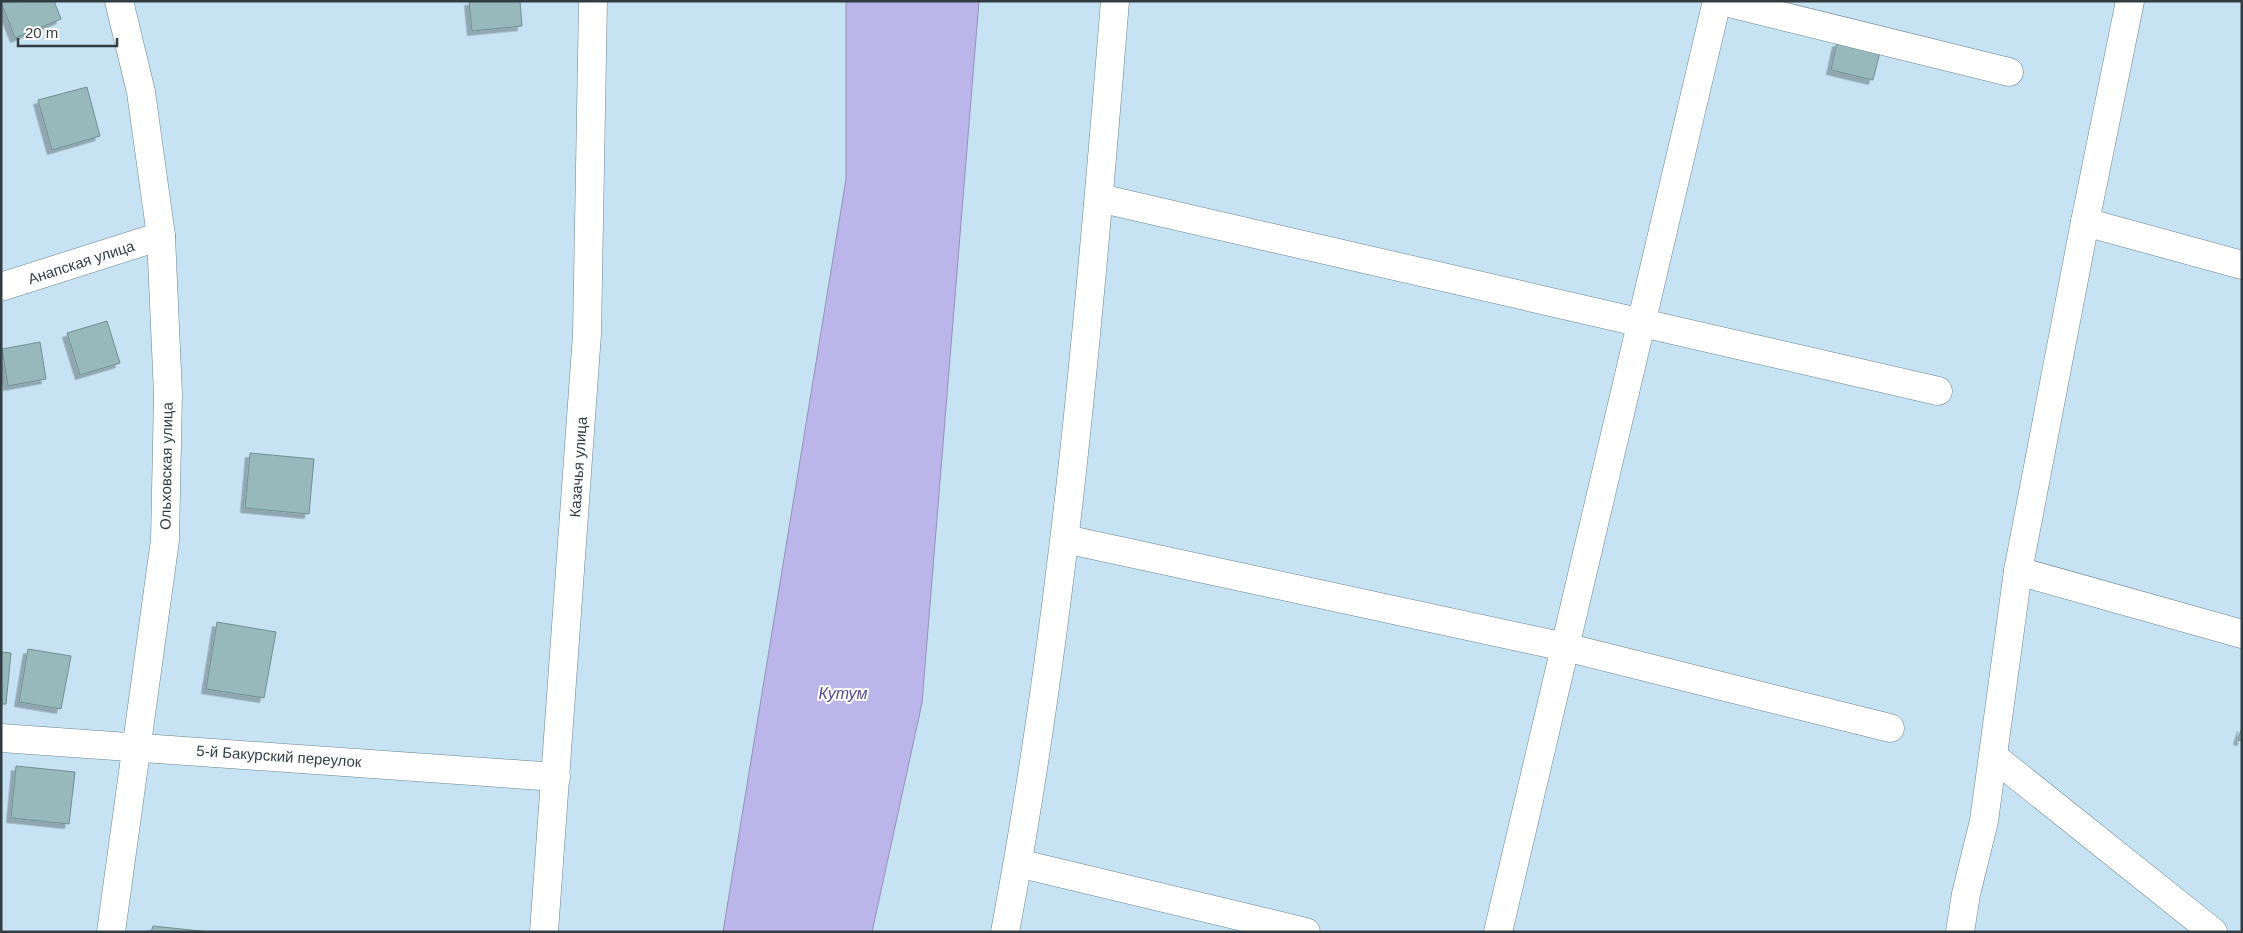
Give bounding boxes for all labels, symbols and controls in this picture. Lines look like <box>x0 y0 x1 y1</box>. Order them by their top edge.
scale bar <box>18 15 116 47</box>
text: 20 m <box>25 24 58 41</box>
street label: Анапская улица <box>26 237 137 287</box>
street label: Ольховская улица <box>156 401 176 530</box>
street label: Казачья улица <box>566 415 590 518</box>
water label: Кутум <box>818 685 868 702</box>
street label: 5-й Бакурский переулок <box>196 742 363 770</box>

